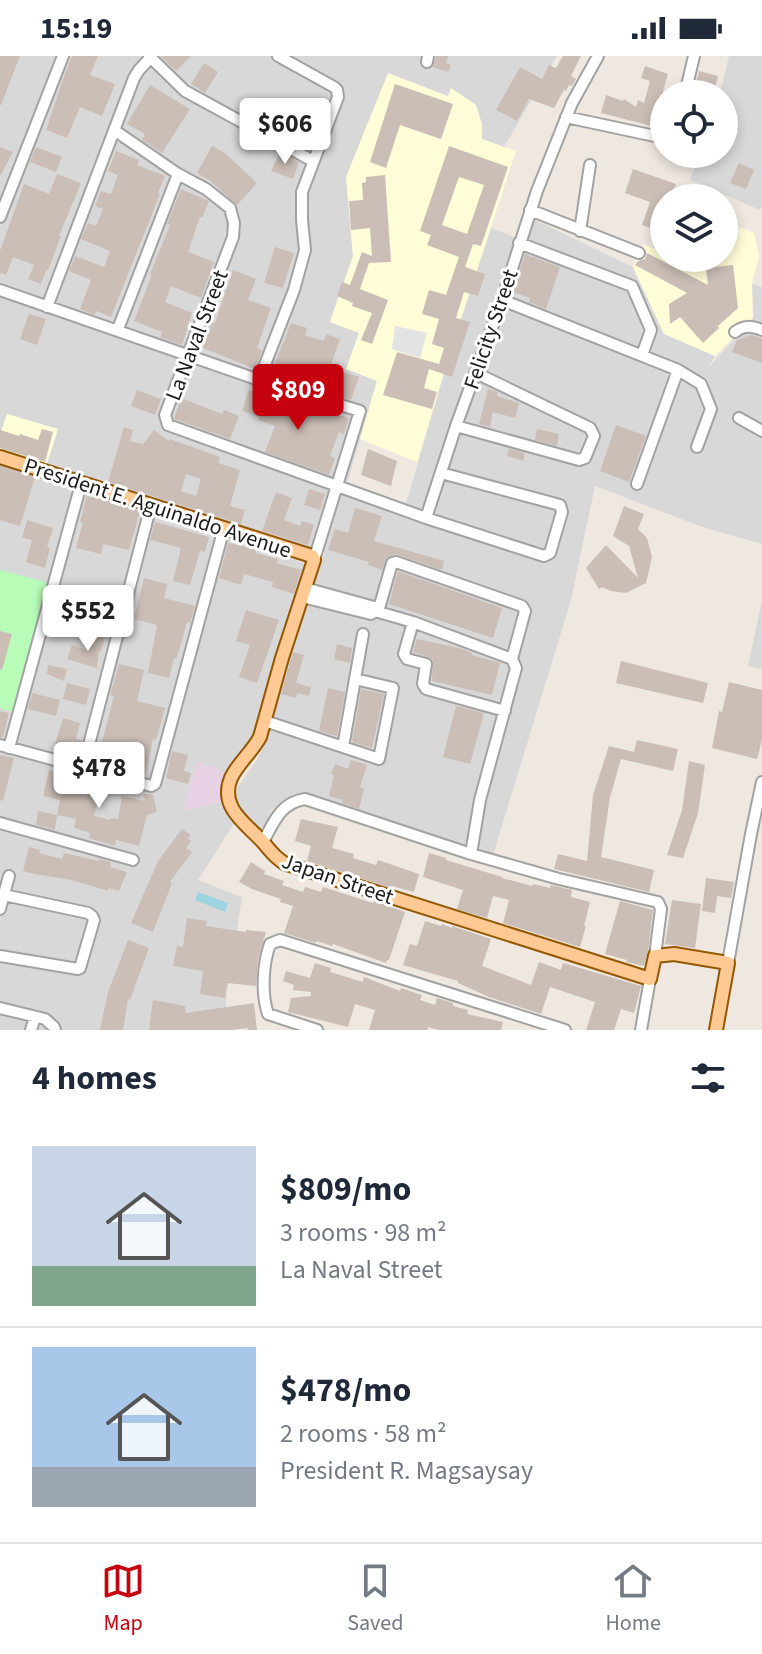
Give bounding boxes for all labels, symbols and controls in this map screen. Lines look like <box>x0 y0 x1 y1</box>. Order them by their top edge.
text: 15:19 <box>40 7 112 50</box>
map controls <box>650 80 738 272</box>
button: locate <box>650 80 738 168</box>
pin: $606 <box>238 98 332 166</box>
text: $606 <box>258 105 312 142</box>
button: layers <box>650 184 738 272</box>
street label: Felicity Street <box>455 264 527 394</box>
street label: La Naval Street <box>157 265 237 405</box>
pin: $809 <box>251 364 345 432</box>
text: $809 <box>271 371 325 408</box>
street label: President E. Aguinaldo Avenue <box>20 450 296 566</box>
pin: $552 <box>41 585 135 653</box>
text: $552 <box>61 592 115 629</box>
pin: $478 <box>52 742 146 810</box>
text: $478 <box>72 749 126 786</box>
street label: Japan Street <box>278 845 398 913</box>
text: 4 homes <box>32 1054 157 1103</box>
icon: filters <box>686 1056 730 1100</box>
text: $809/mo <box>280 1165 411 1214</box>
icon: home <box>96 1178 192 1274</box>
text: 3 rooms · 98 m² <box>280 1214 447 1251</box>
text: La Naval Street <box>280 1251 443 1288</box>
text: $478/mo <box>280 1366 411 1415</box>
icon: home <box>96 1379 192 1475</box>
text: 2 rooms · 58 m² <box>280 1415 447 1452</box>
text: President R. Magsaysay <box>280 1452 533 1489</box>
tab: Map <box>101 1559 145 1639</box>
tab: Saved <box>347 1559 403 1639</box>
tab: Home <box>606 1559 661 1639</box>

